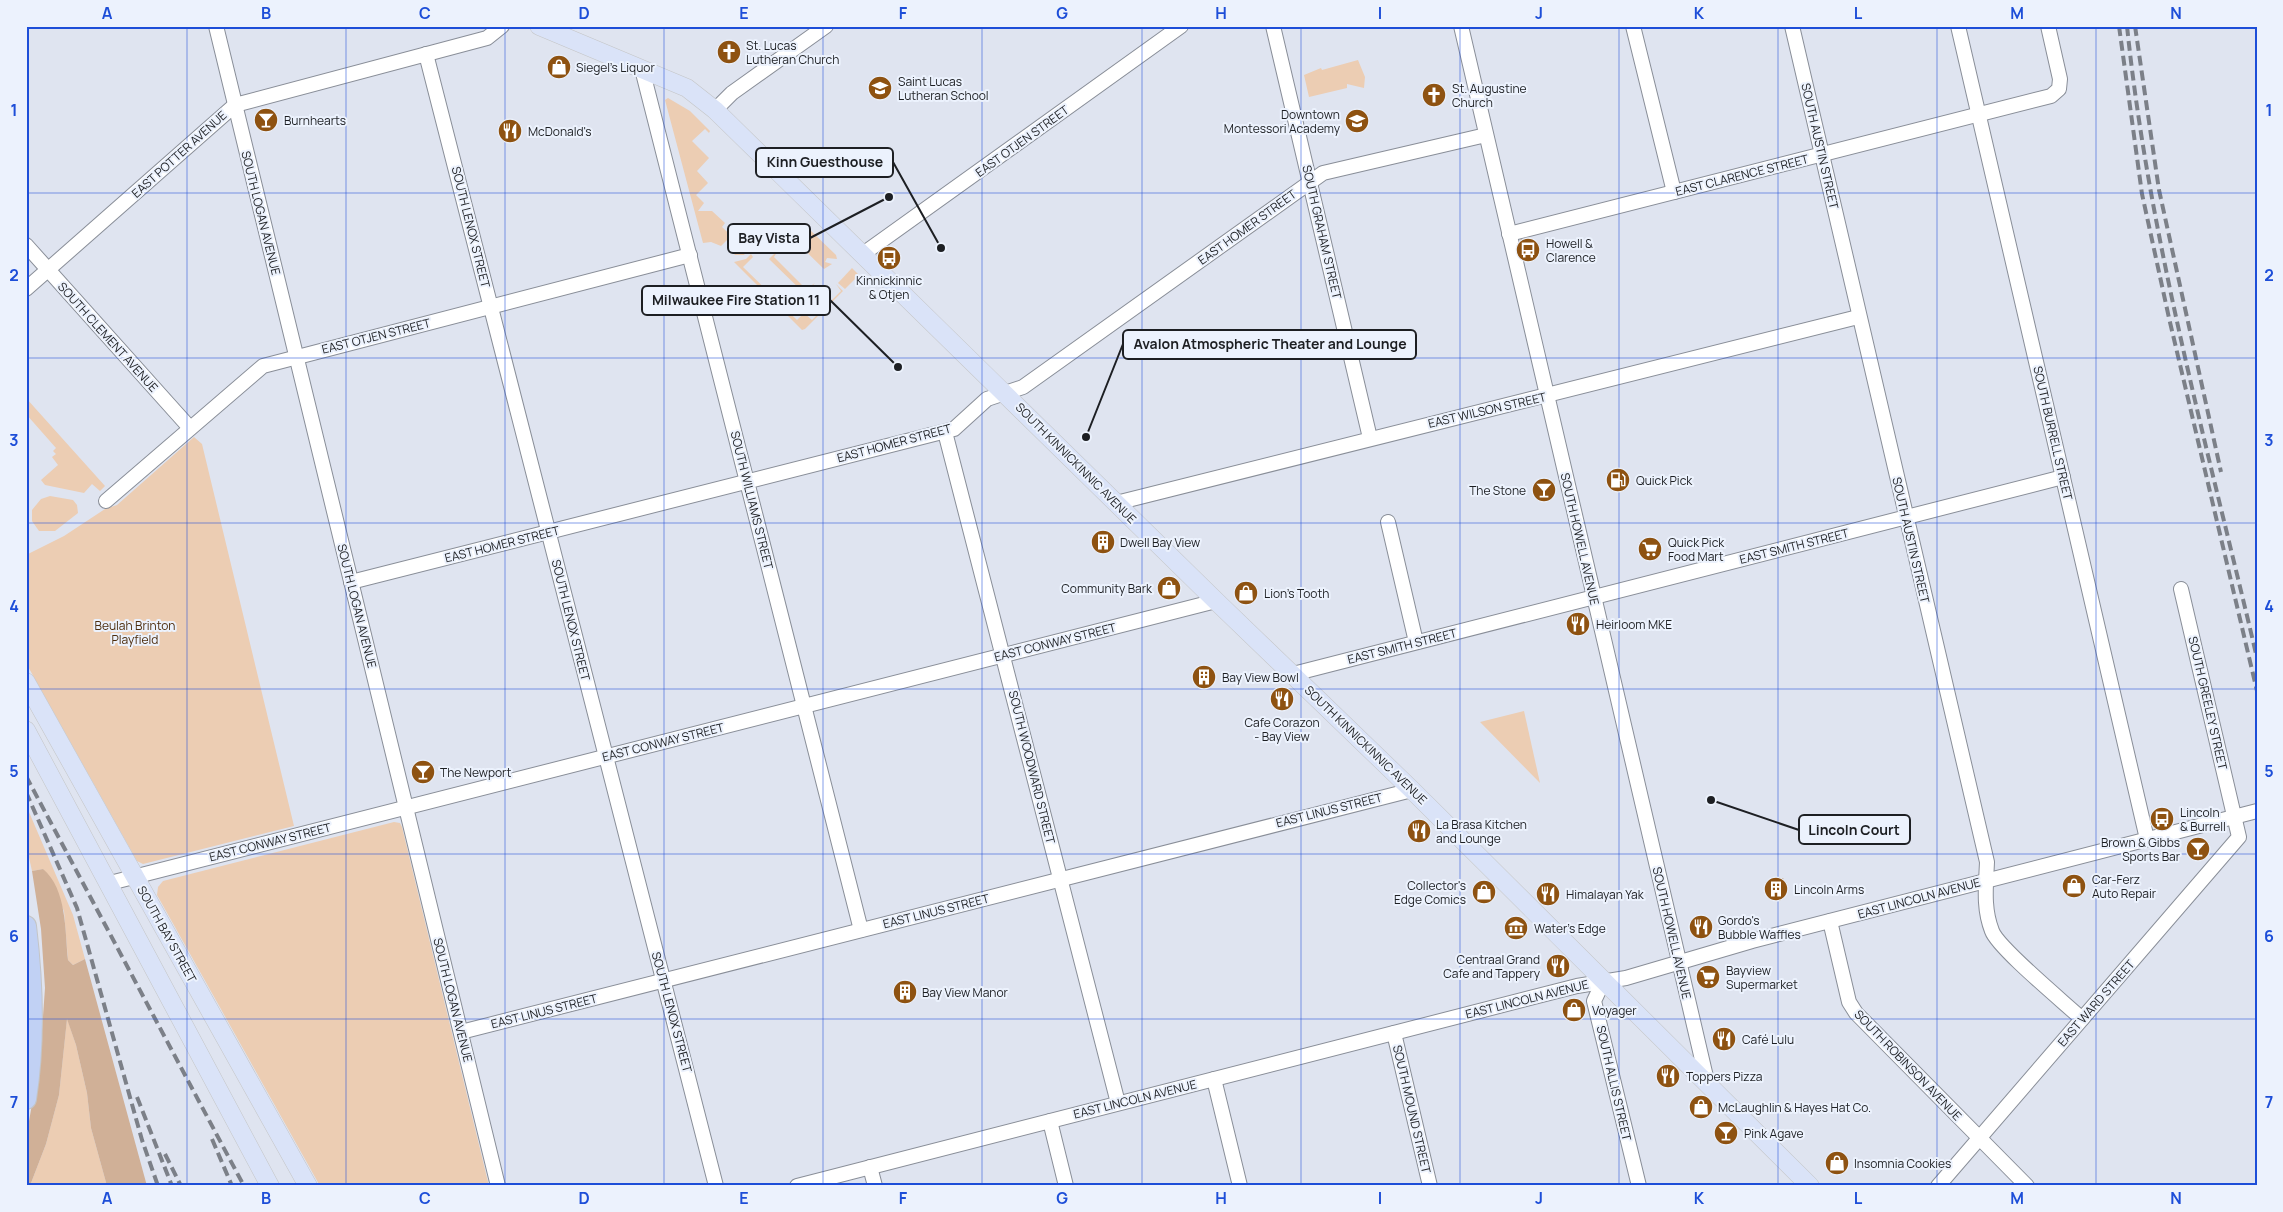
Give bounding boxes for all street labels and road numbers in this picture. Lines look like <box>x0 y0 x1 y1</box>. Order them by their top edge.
street label: SOUTH AUSTIN STREET <box>1797 81 1843 211</box>
street label: EAST OTJEN STREET <box>972 101 1073 181</box>
street label: EAST POTTER AVENUE <box>128 107 230 201</box>
street label: SOUTH LOGAN AVENUE <box>237 149 285 277</box>
street label: EAST CLARENCE STREET <box>1674 150 1811 200</box>
street label: SOUTH GRAHAM STREET <box>1298 163 1346 302</box>
street label: SOUTH LENOX STREET <box>448 165 494 290</box>
street label: EAST HOMER STREET <box>1194 185 1300 268</box>
street label: SOUTH CLEMENT AVENUE <box>54 278 162 396</box>
street label: EAST OTJEN STREET <box>320 314 433 358</box>
street label: SOUTH BURRELL STREET <box>2029 364 2077 502</box>
street label: EAST WILSON STREET <box>1426 388 1548 432</box>
street label: SOUTH KINNICKINNIC AVENUE <box>1012 399 1140 527</box>
street label: EAST HOMER STREET <box>835 419 954 466</box>
street label: SOUTH WILLIAMS STREET <box>727 429 778 572</box>
street label: SOUTH HOWELL AVENUE <box>1557 471 1604 607</box>
street label: SOUTH AUSTIN STREET <box>1888 475 1934 605</box>
street label: EAST HOMER STREET <box>443 521 562 566</box>
street label: EAST SMITH STREET <box>1738 524 1851 568</box>
street label: SOUTH LOGAN AVENUE <box>333 542 381 670</box>
street label: SOUTH LENOX STREET <box>548 558 594 683</box>
street label: EAST CONWAY STREET <box>992 618 1119 665</box>
street label: EAST SMITH STREET <box>1346 624 1459 668</box>
street label: SOUTH GREELEY STREET <box>2184 635 2232 772</box>
street label: SOUTH KINNICKINNIC AVENUE <box>1301 682 1431 808</box>
street label: SOUTH WOODWARD STREET <box>1005 689 1059 846</box>
street label: EAST CONWAY STREET <box>600 718 727 765</box>
street label: EAST LINUS STREET <box>1274 788 1385 831</box>
street label: EAST CONWAY STREET <box>207 818 334 865</box>
street label: SOUTH HOWELL AVENUE <box>1649 865 1696 1001</box>
street label: EAST LINCOLN AVENUE <box>1856 873 1982 923</box>
street label: SOUTH BAY STREET <box>133 883 201 986</box>
street label: EAST LINUS STREET <box>881 889 992 932</box>
street label: SOUTH LOGAN AVENUE <box>429 936 477 1064</box>
street label: SOUTH LENOX STREET <box>648 950 696 1075</box>
street label: EAST WARD STREET <box>2054 955 2139 1050</box>
street label: EAST LINCOLN AVENUE <box>1464 975 1590 1023</box>
street label: EAST LINUS STREET <box>489 989 600 1032</box>
street label: SOUTH ROBINSON AVENUE <box>1851 1006 1966 1124</box>
street label: SOUTH ALLIS STREET <box>1592 1024 1636 1143</box>
street label: SOUTH MOUND STREET <box>1389 1043 1435 1176</box>
street label: EAST LINCOLN AVENUE <box>1072 1075 1198 1123</box>

